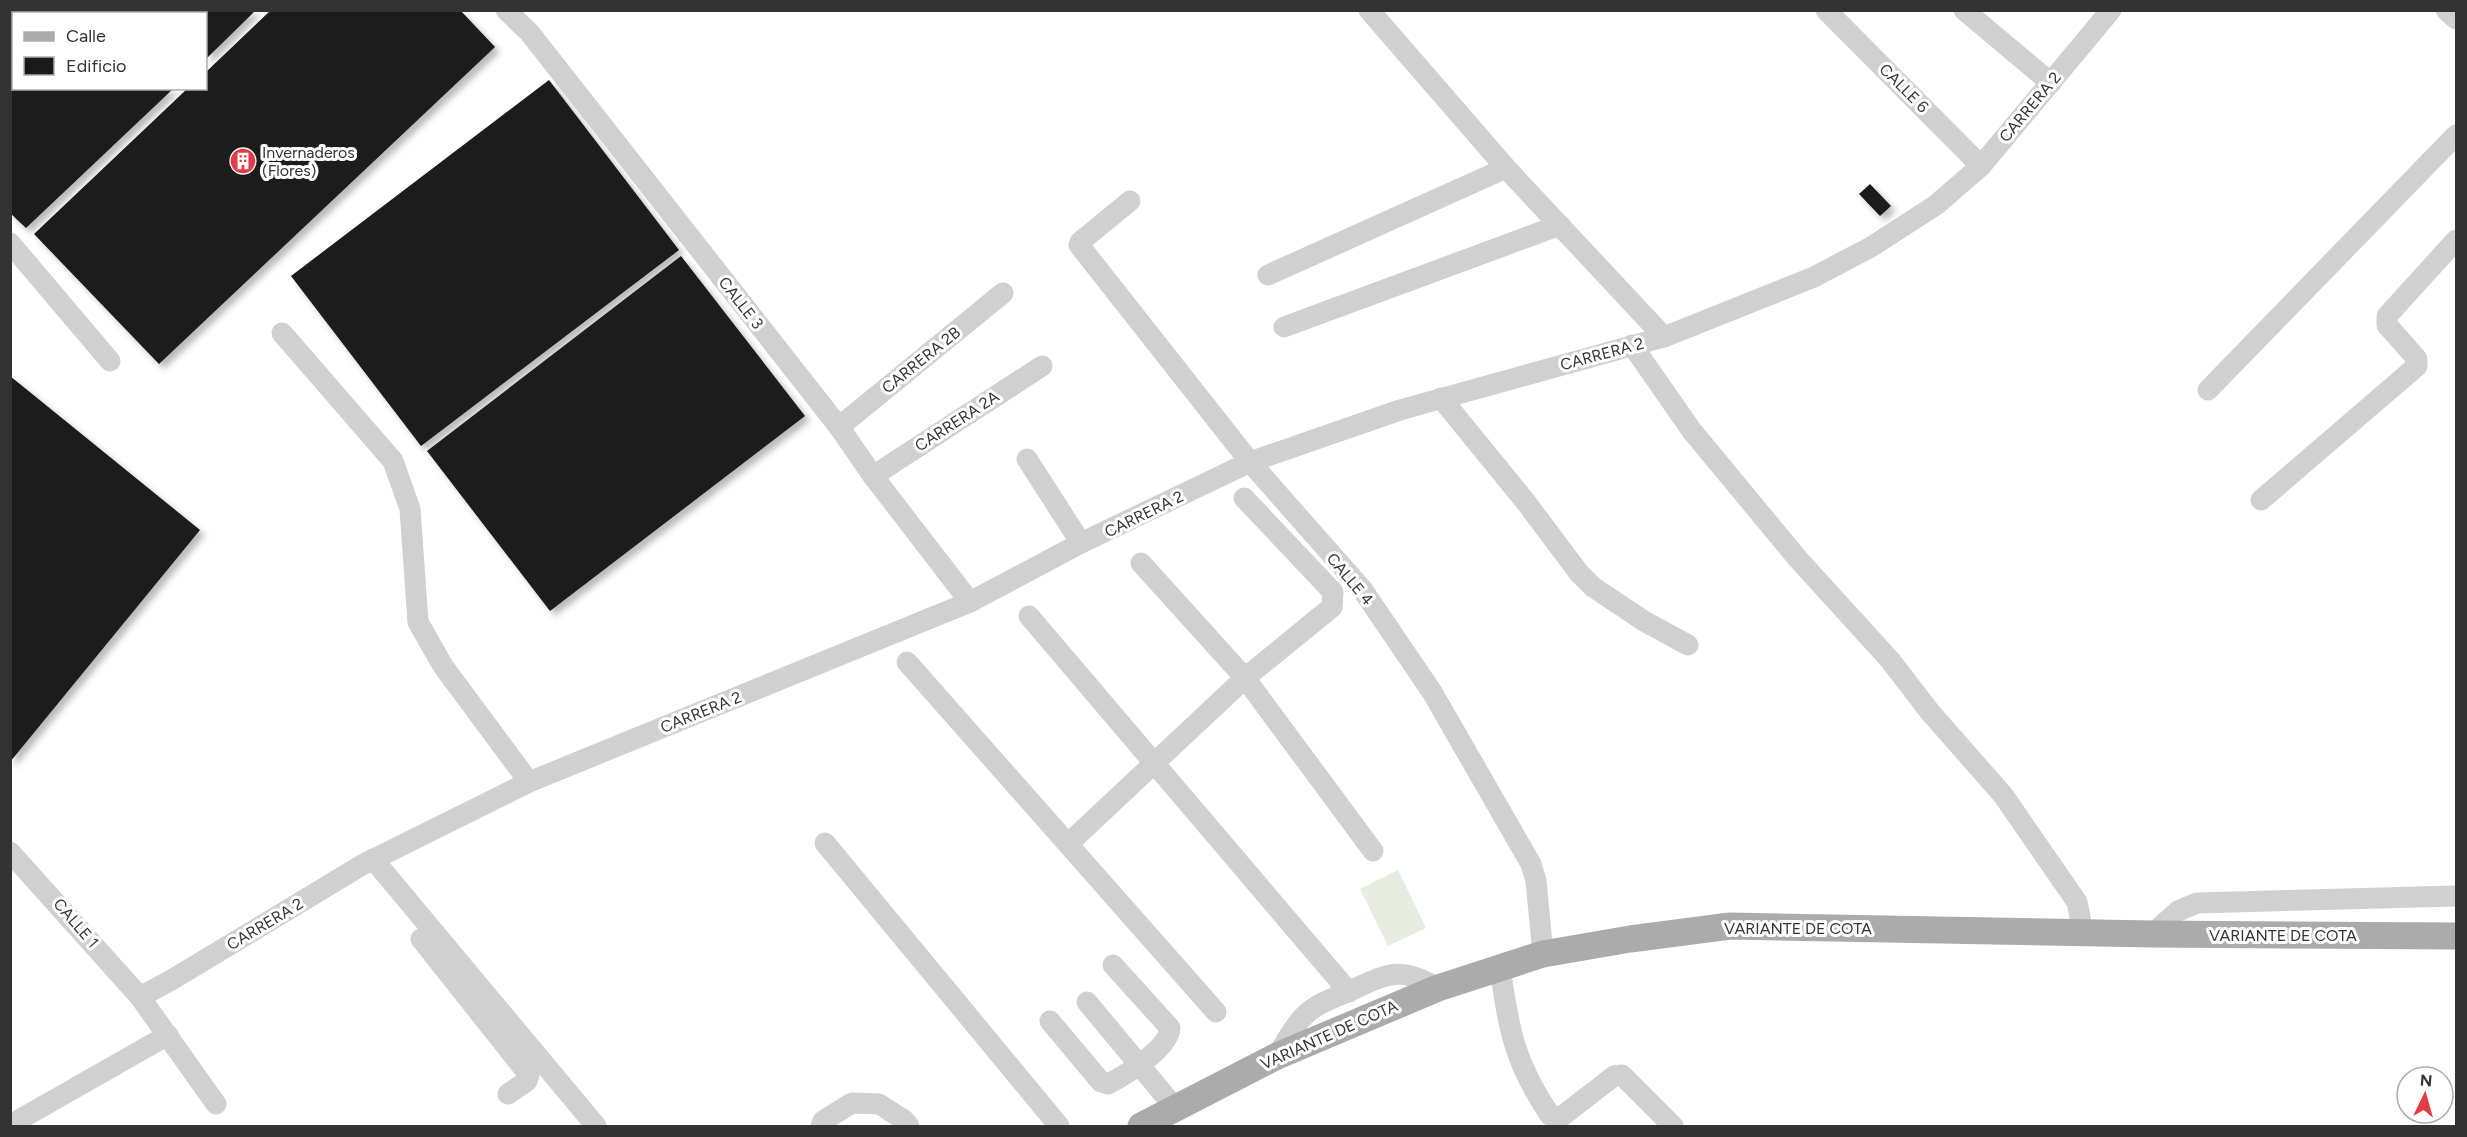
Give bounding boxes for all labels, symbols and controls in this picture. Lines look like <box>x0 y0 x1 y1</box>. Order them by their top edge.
legend <box>12 12 207 90</box>
text: Calle <box>66 25 106 47</box>
text: Edificio <box>66 55 127 77</box>
street label: CALLE 6 <box>1876 60 1932 116</box>
street label: CARRERA 2 <box>1995 68 2065 146</box>
place label: Invernaderos (Flores) <box>262 143 355 180</box>
building icon: Invernaderos (Flores) <box>228 146 258 176</box>
street label: CALLE 3 <box>715 273 767 333</box>
street label: CARRERA 2B <box>878 322 964 397</box>
street label: CARRERA 2 <box>1558 334 1646 374</box>
street label: CARRERA 2A <box>911 387 1003 455</box>
street label: CARRERA 2 <box>1101 487 1187 541</box>
street label: CALLE 4 <box>1323 549 1377 609</box>
street label: CARRERA 2 <box>658 687 744 737</box>
street label: CALLE 1 <box>49 894 103 952</box>
street label: CARRERA 2 <box>223 894 307 954</box>
street label: VARIANTE DE COTA <box>1724 919 1872 938</box>
street label: VARIANTE DE COTA <box>2209 926 2357 945</box>
street label: VARIANTE DE COTA <box>1258 996 1401 1074</box>
north arrow <box>2395 1065 2455 1125</box>
text: N <box>2419 1071 2433 1091</box>

